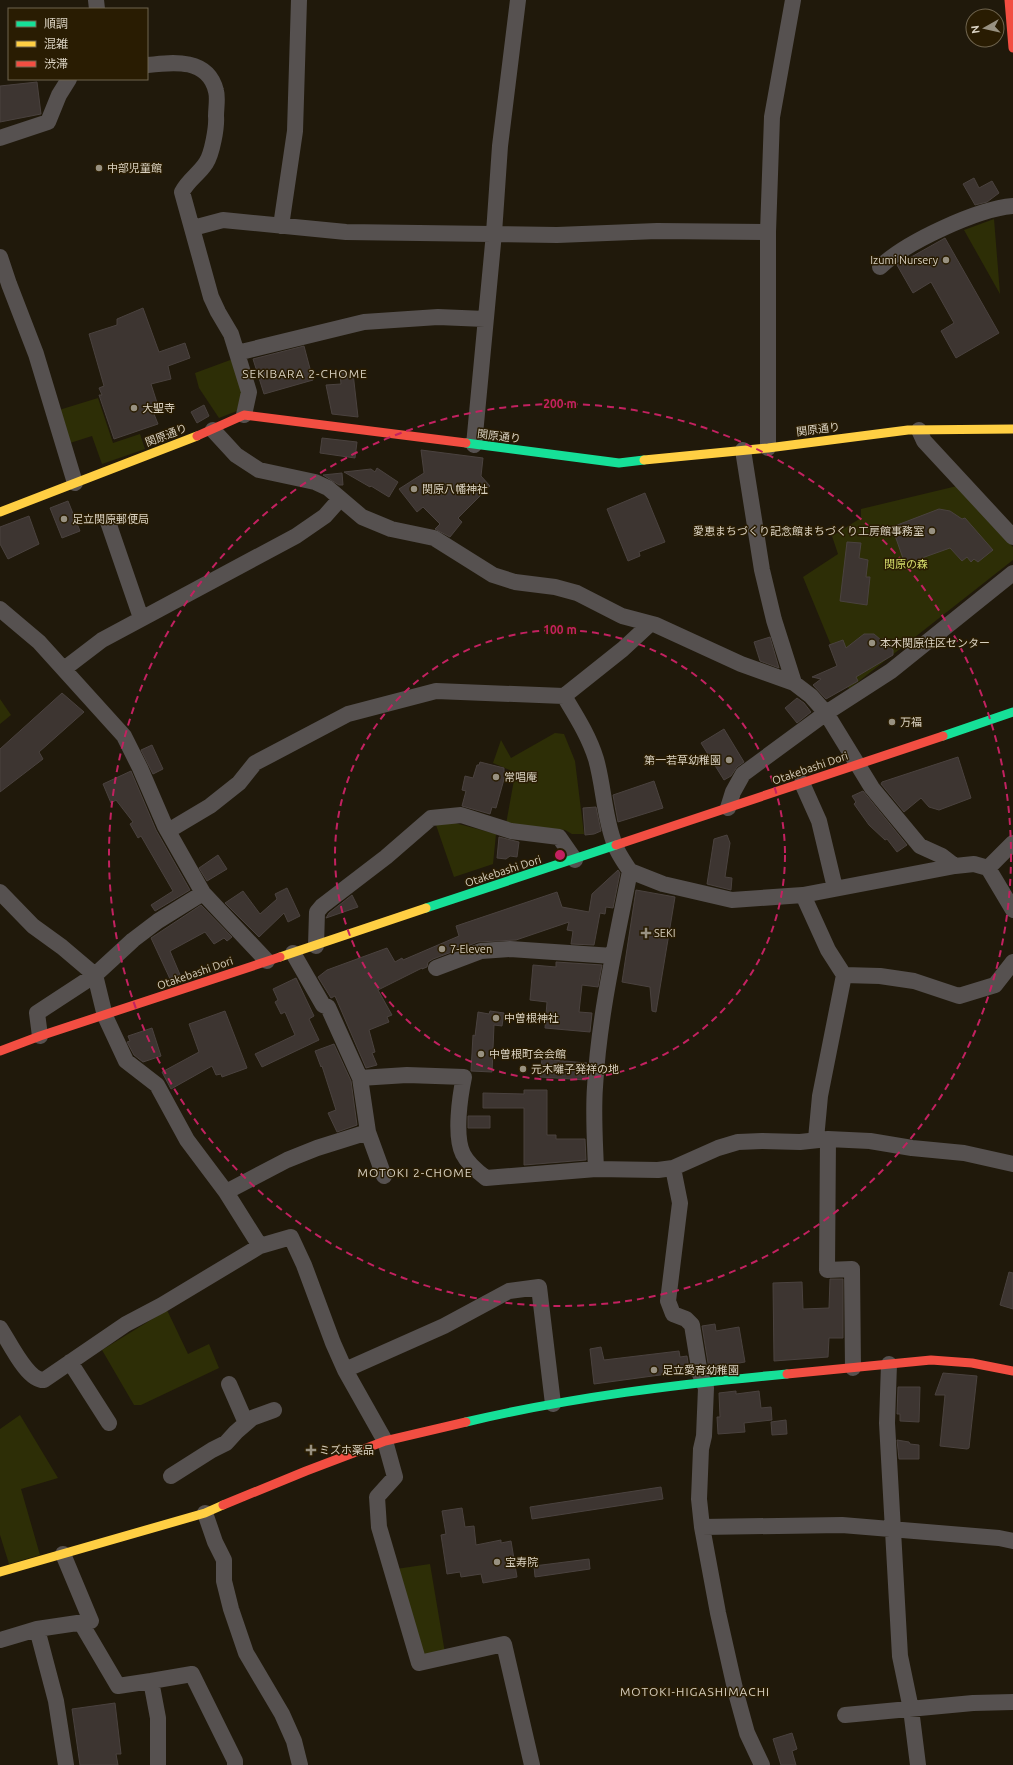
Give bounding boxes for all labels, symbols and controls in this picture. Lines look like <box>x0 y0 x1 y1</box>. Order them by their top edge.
legend <box>8 8 148 80</box>
north arrow <box>965 8 1005 48</box>
text: 順調 <box>44 17 68 30</box>
text: N <box>969 24 982 34</box>
text: 混雑 <box>44 37 68 50</box>
text: 渋滞 <box>44 57 68 70</box>
place label: 中部児童館 <box>107 162 162 174</box>
marker: 中部児童館 <box>94 163 104 173</box>
place label: Izumi Nursery <box>870 254 939 266</box>
marker: Izumi Nursery <box>941 255 951 265</box>
district label: SEKIBARA 2-CHOME <box>242 367 368 380</box>
text: 200 m <box>543 397 577 410</box>
place label: 大聖寺 <box>142 402 175 414</box>
marker: 大聖寺 <box>129 403 139 413</box>
street label: 関原通り <box>795 420 841 438</box>
street label: 関原通り <box>143 422 189 448</box>
street label: 関原通り <box>476 427 522 445</box>
place label: 関原八幡神社 <box>422 483 488 495</box>
marker: 関原八幡神社 <box>409 484 419 494</box>
place label: 足立関原郵便局 <box>72 513 149 525</box>
marker: 足立関原郵便局 <box>59 514 69 524</box>
place label: 愛恵まちづくり記念館まちづくり工房館事務室 <box>693 525 924 537</box>
marker: 愛恵まちづくり記念館まちづくり工房館事務室 <box>927 526 937 536</box>
park label: 関原の森 <box>884 558 928 570</box>
text: 100 m <box>543 623 577 636</box>
place label: 本木関原住区センター <box>880 637 990 649</box>
marker: 本木関原住区センター <box>867 638 877 648</box>
place label: 万福 <box>900 716 922 728</box>
marker: 万福 <box>887 717 897 727</box>
street label: Otakebashi Dori <box>771 749 849 787</box>
place label: 第一若草幼稚園 <box>644 754 721 766</box>
marker: 第一若草幼稚園 <box>724 755 734 765</box>
place label: 常唱庵 <box>504 771 537 783</box>
marker: 常唱庵 <box>491 772 501 782</box>
centre of rings <box>553 848 567 862</box>
street label: Otakebashi Dori <box>463 853 543 889</box>
place label: SEKI <box>654 927 675 939</box>
marker: SEKI <box>641 928 651 938</box>
place label: 7-Eleven <box>450 943 492 955</box>
marker: 7-Eleven <box>437 944 447 954</box>
street label: Otakebashi Dori <box>156 954 234 992</box>
place label: 中曽根神社 <box>504 1012 559 1024</box>
marker: 中曽根神社 <box>491 1013 501 1023</box>
place label: 中曽根町会会館 <box>489 1048 566 1060</box>
marker: 中曽根町会会館 <box>476 1049 486 1059</box>
place label: 元木囃子発祥の地 <box>531 1063 619 1075</box>
marker: 元木囃子発祥の地 <box>518 1064 528 1074</box>
district label: MOTOKI 2-CHOME <box>358 1166 472 1179</box>
place label: 足立愛育幼稚園 <box>662 1364 739 1376</box>
marker: 足立愛育幼稚園 <box>649 1365 659 1375</box>
place label: ミズホ薬品 <box>319 1444 374 1456</box>
marker: ミズホ薬品 <box>306 1445 316 1455</box>
place label: 宝寿院 <box>505 1556 538 1568</box>
marker: 宝寿院 <box>492 1557 502 1567</box>
district label: MOTOKI-HIGASHIMACHI <box>620 1685 770 1698</box>

